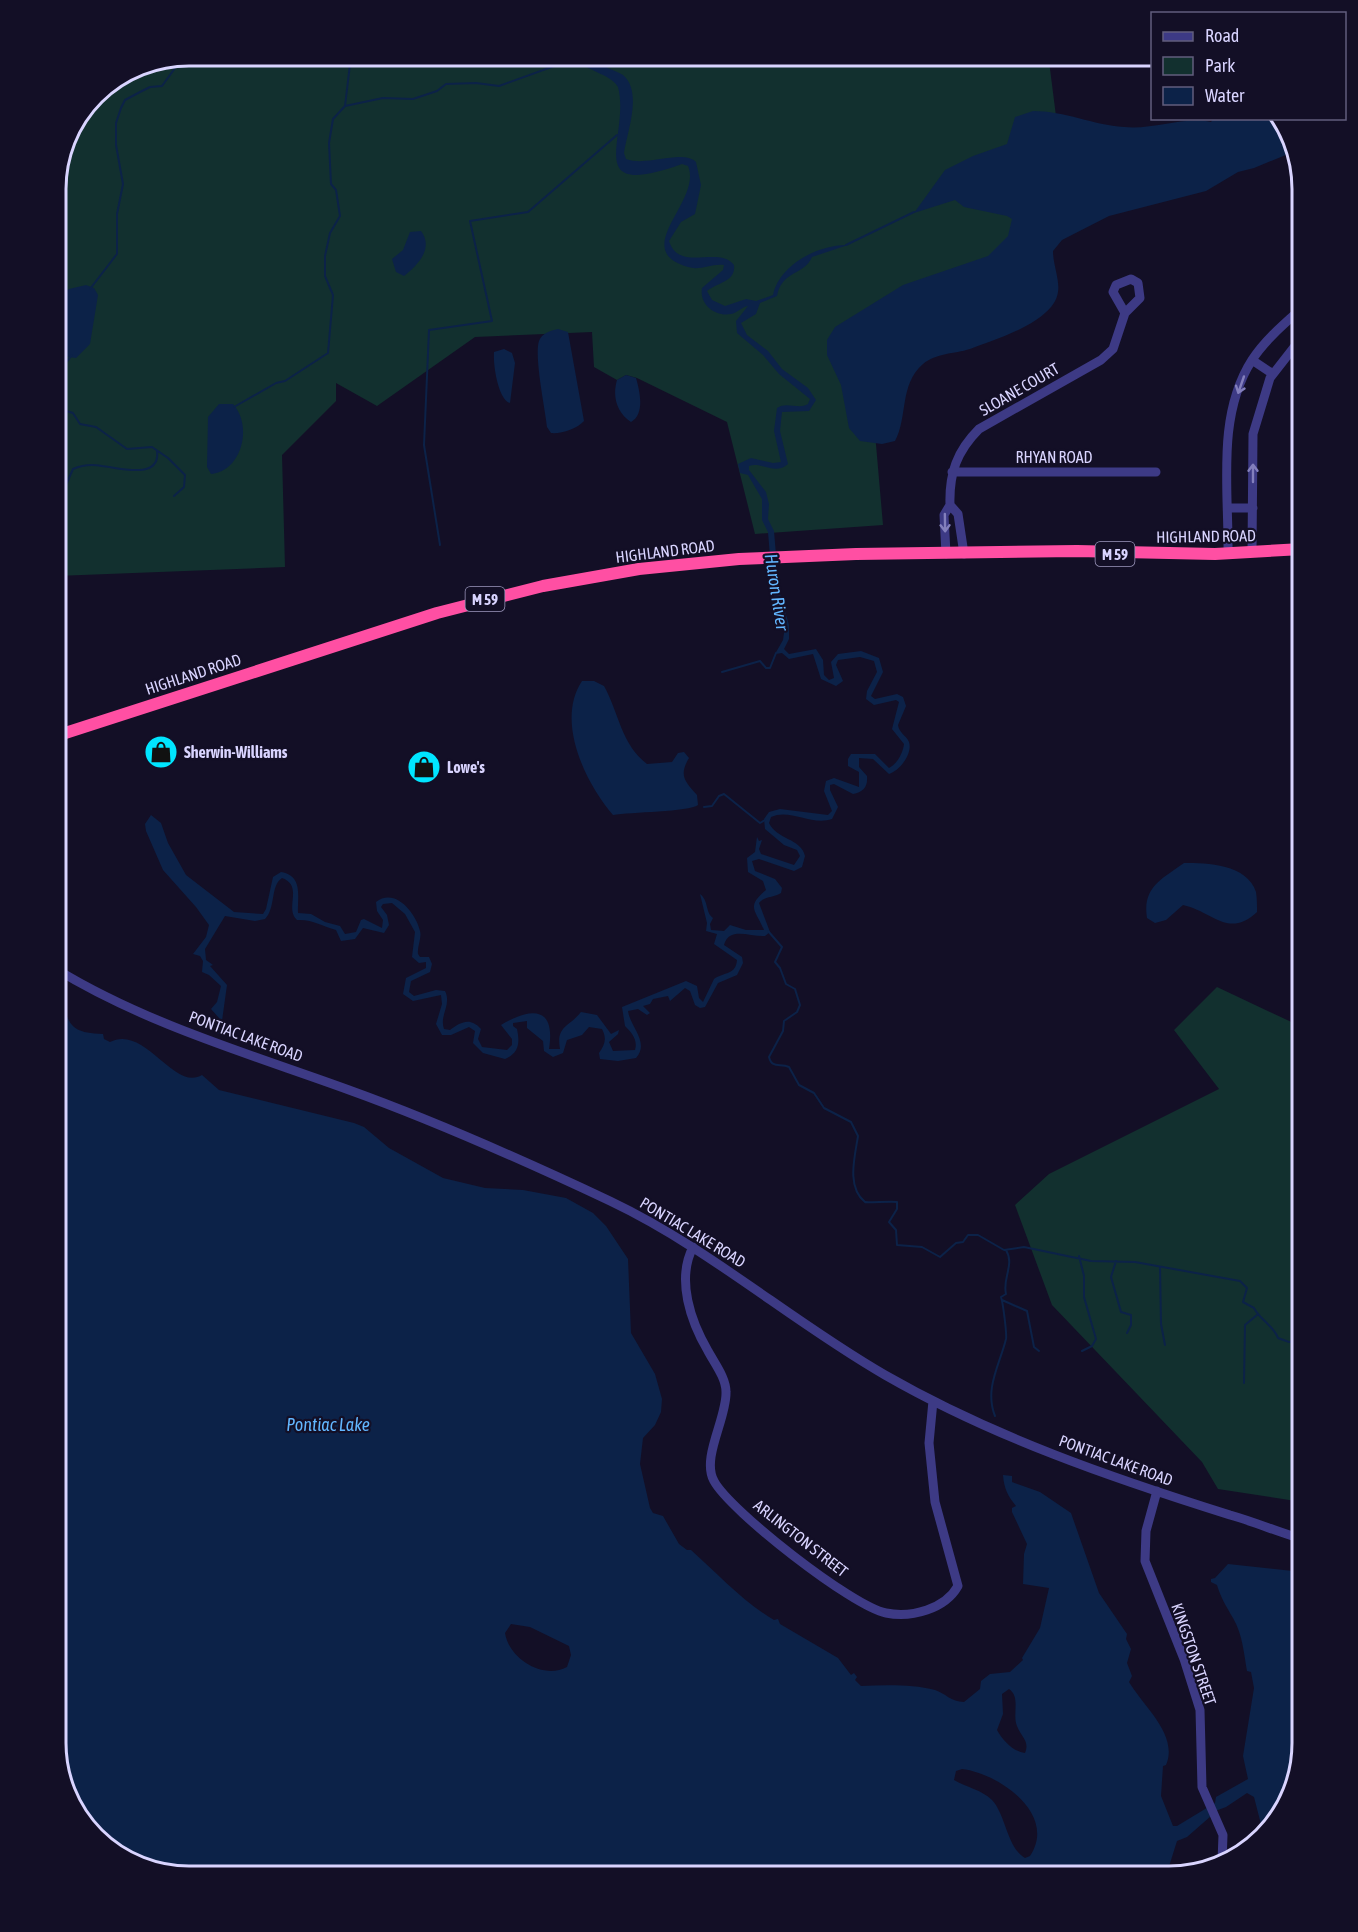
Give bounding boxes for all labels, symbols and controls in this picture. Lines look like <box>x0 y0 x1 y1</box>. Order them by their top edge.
legend <box>1151 12 1346 120</box>
text: Road <box>1205 25 1239 46</box>
text: Park <box>1205 55 1235 76</box>
text: Water <box>1205 85 1245 106</box>
street label: SLOANE COURT <box>976 359 1062 419</box>
one-way arrow <box>1234 375 1245 394</box>
street label: RHYAN ROAD <box>1015 448 1093 466</box>
one-way arrow <box>1247 463 1259 483</box>
one-way arrow <box>939 513 951 533</box>
street label: HIGHLAND ROAD <box>1156 526 1256 546</box>
street label: HIGHLAND ROAD <box>614 536 716 566</box>
road number: M 59 <box>1096 542 1134 566</box>
water label: Huron River <box>761 552 794 633</box>
road number: M 59 <box>466 587 504 611</box>
street label: HIGHLAND ROAD <box>143 650 243 698</box>
shop icon: Sherwin-Williams <box>143 734 179 770</box>
place label: Sherwin-Williams <box>184 743 288 761</box>
shop icon: Lowe's <box>406 749 442 785</box>
place label: Lowe's <box>447 758 485 776</box>
street label: PONTIAC LAKE ROAD <box>187 1007 305 1065</box>
street label: PONTIAC LAKE ROAD <box>637 1193 749 1271</box>
water label: Pontiac Lake <box>286 1414 370 1435</box>
street label: PONTIAC LAKE ROAD <box>1057 1431 1175 1489</box>
street label: ARLINGTON STREET <box>750 1496 852 1580</box>
street label: KINGSTON STREET <box>1168 1601 1220 1707</box>

